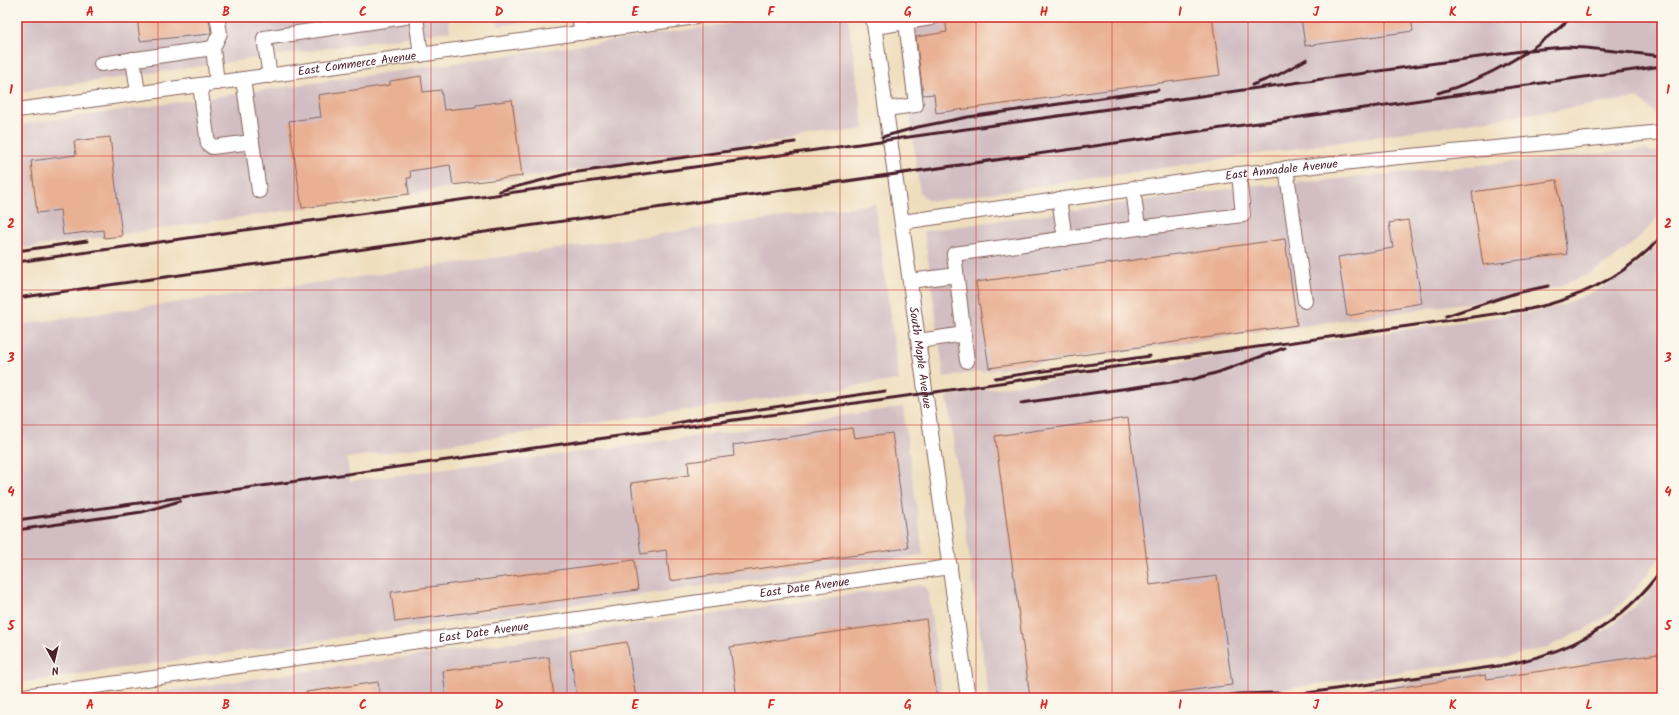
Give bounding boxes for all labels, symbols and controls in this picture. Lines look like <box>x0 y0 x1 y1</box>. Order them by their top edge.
text: A <box>86 2 94 23</box>
text: B <box>222 2 230 23</box>
text: C <box>359 2 367 23</box>
text: D <box>495 2 504 23</box>
text: E <box>631 2 639 23</box>
text: F <box>767 2 775 23</box>
text: G <box>904 2 912 23</box>
text: H <box>1040 2 1049 23</box>
text: I <box>1178 2 1182 23</box>
text: J <box>1313 2 1320 23</box>
text: K <box>1449 2 1457 23</box>
text: L <box>1585 2 1593 23</box>
street label: East Commerce Avenue <box>296 46 418 81</box>
text: 1 <box>9 80 13 101</box>
text: 1 <box>1666 80 1670 101</box>
street label: East Annadale Avenue <box>1224 154 1339 185</box>
text: 2 <box>7 214 15 235</box>
text: 2 <box>1664 214 1672 235</box>
street label: South Maple Avenue <box>904 305 937 411</box>
text: 3 <box>6 348 15 369</box>
text: 3 <box>1663 348 1672 369</box>
text: 4 <box>7 482 15 503</box>
text: 4 <box>1664 482 1672 503</box>
street label: East Date Avenue <box>758 572 851 603</box>
text: 5 <box>7 616 16 637</box>
street label: East Date Avenue <box>437 616 530 648</box>
text: 5 <box>1664 616 1673 637</box>
north arrow <box>34 641 74 681</box>
text: N <box>51 661 60 679</box>
text: A <box>86 695 94 715</box>
text: B <box>222 695 230 715</box>
text: C <box>359 695 367 715</box>
text: D <box>495 695 504 715</box>
text: E <box>631 695 639 715</box>
text: F <box>767 695 775 715</box>
text: G <box>904 695 912 715</box>
text: H <box>1040 695 1049 715</box>
text: I <box>1178 695 1182 715</box>
text: J <box>1313 695 1320 715</box>
text: K <box>1449 695 1457 715</box>
text: L <box>1585 695 1593 715</box>

